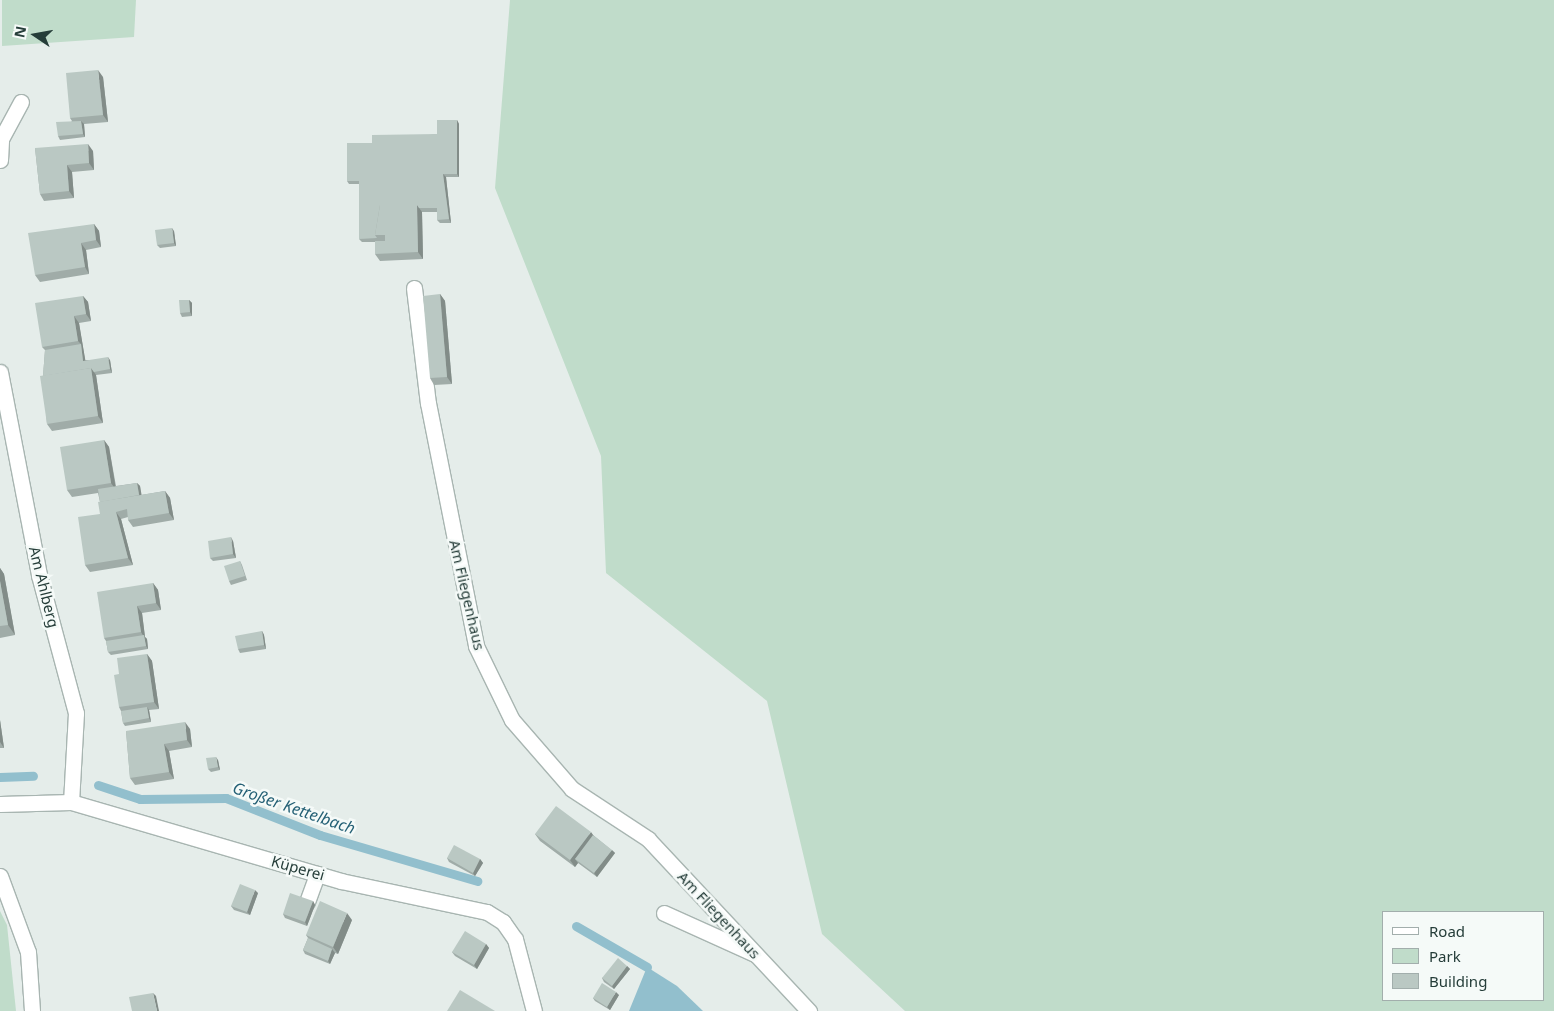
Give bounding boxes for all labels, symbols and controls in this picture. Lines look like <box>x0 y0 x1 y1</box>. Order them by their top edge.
north arrow <box>10 10 60 60</box>
text: N <box>9 24 30 39</box>
street label: Am Fliegenhaus <box>446 538 488 652</box>
street label: Am Ahlberg <box>25 544 63 630</box>
water label: Großer Kettelbach <box>230 778 358 838</box>
street label: Küperei <box>269 852 327 884</box>
street label: Am Fliegenhaus <box>674 868 764 962</box>
legend <box>1382 911 1544 1001</box>
text: Road <box>1429 921 1465 941</box>
text: Park <box>1429 946 1461 966</box>
text: Building <box>1429 971 1487 991</box>

